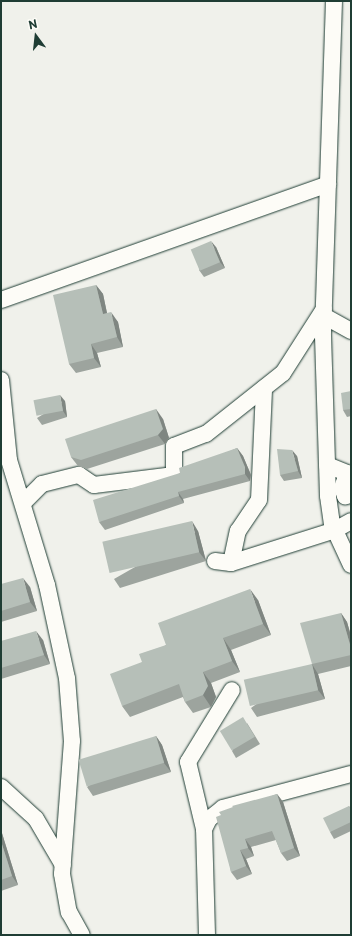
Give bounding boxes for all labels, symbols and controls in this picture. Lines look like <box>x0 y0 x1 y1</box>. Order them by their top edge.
text: N <box>26 15 39 33</box>
north arrow <box>16 16 56 56</box>

